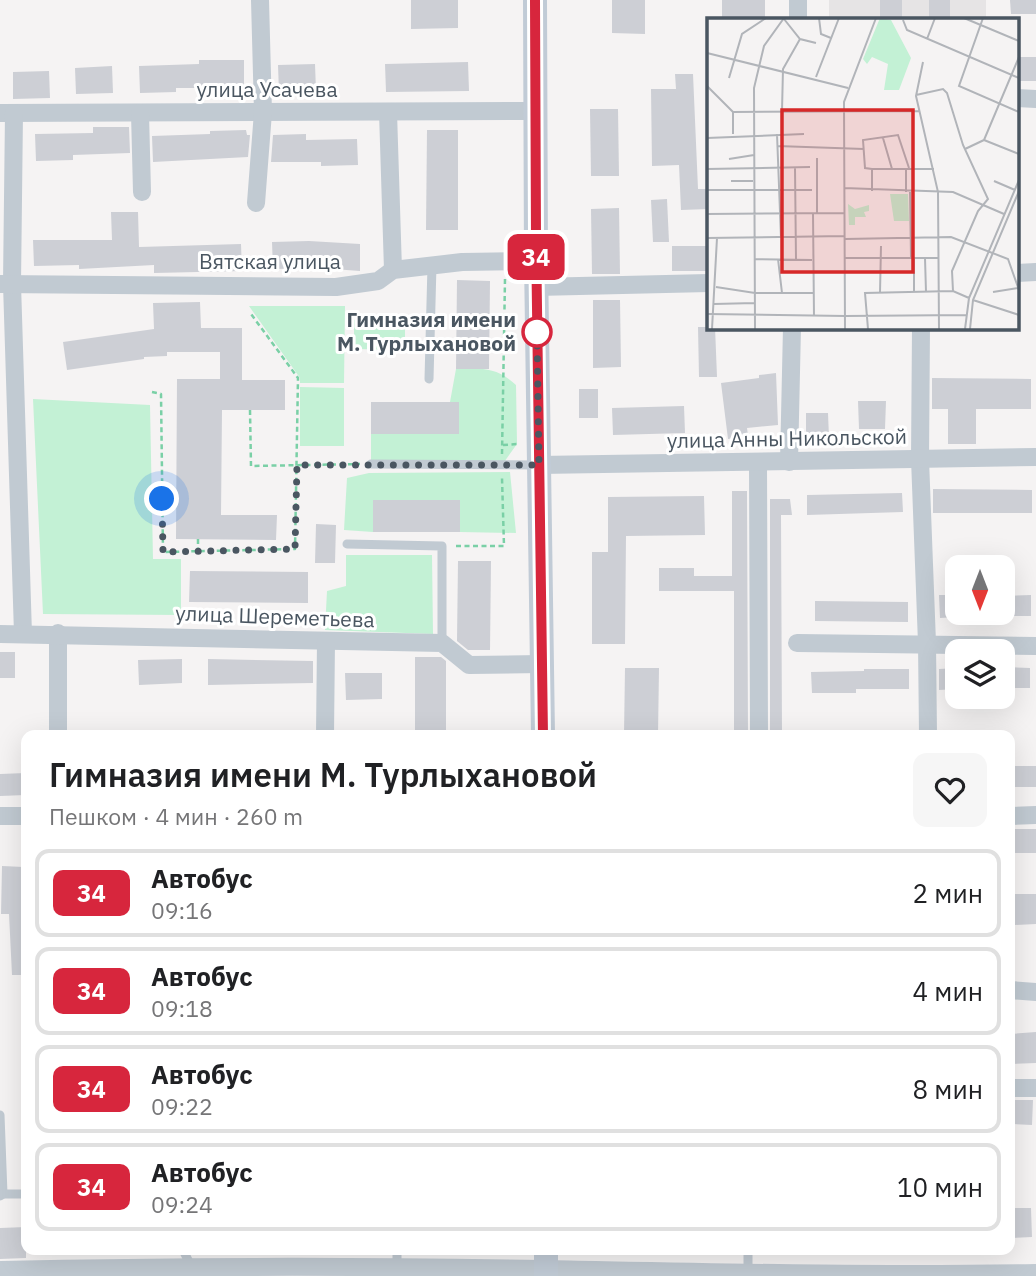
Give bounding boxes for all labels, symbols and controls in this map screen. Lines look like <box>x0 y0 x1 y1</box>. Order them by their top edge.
inset map <box>707 18 1018 329</box>
street label: улица Усачева <box>196 75 338 103</box>
line badge: 34 <box>504 234 568 280</box>
text: 34 <box>522 241 550 273</box>
street label: Вятская улица <box>199 247 341 275</box>
place label: Гимназия имени М. Турлыхановой <box>337 305 516 357</box>
marker: Гимназия имени М. Турлыхановой <box>522 317 552 347</box>
street label: улица Анны Никольской <box>667 422 907 454</box>
your location <box>144 481 179 516</box>
north arrow <box>945 555 1015 625</box>
map controls <box>945 555 1015 709</box>
street label: улица Шереметьева <box>175 599 375 633</box>
button: layers <box>945 639 1015 709</box>
text: Гимназия имени М. Турлыхановой <box>49 753 597 796</box>
button: heart <box>913 753 987 827</box>
text: Пешком · 4 мин · 260 m <box>49 801 303 831</box>
text: Автобус <box>151 861 253 895</box>
text: 2 мин <box>913 876 983 910</box>
text: 34 <box>77 877 106 909</box>
text: 09:16 <box>151 895 213 925</box>
text: Автобус <box>151 959 253 993</box>
text: 4 мин <box>913 974 983 1008</box>
text: 34 <box>77 975 106 1007</box>
text: 09:18 <box>151 993 213 1023</box>
text: Автобус <box>151 1057 253 1091</box>
text: 8 мин <box>913 1072 983 1106</box>
text: 34 <box>77 1073 106 1105</box>
text: 09:22 <box>151 1091 213 1121</box>
text: Автобус <box>151 1155 253 1189</box>
text: 10 мин <box>897 1170 983 1204</box>
text: 34 <box>77 1171 106 1203</box>
text: 09:24 <box>151 1189 213 1219</box>

